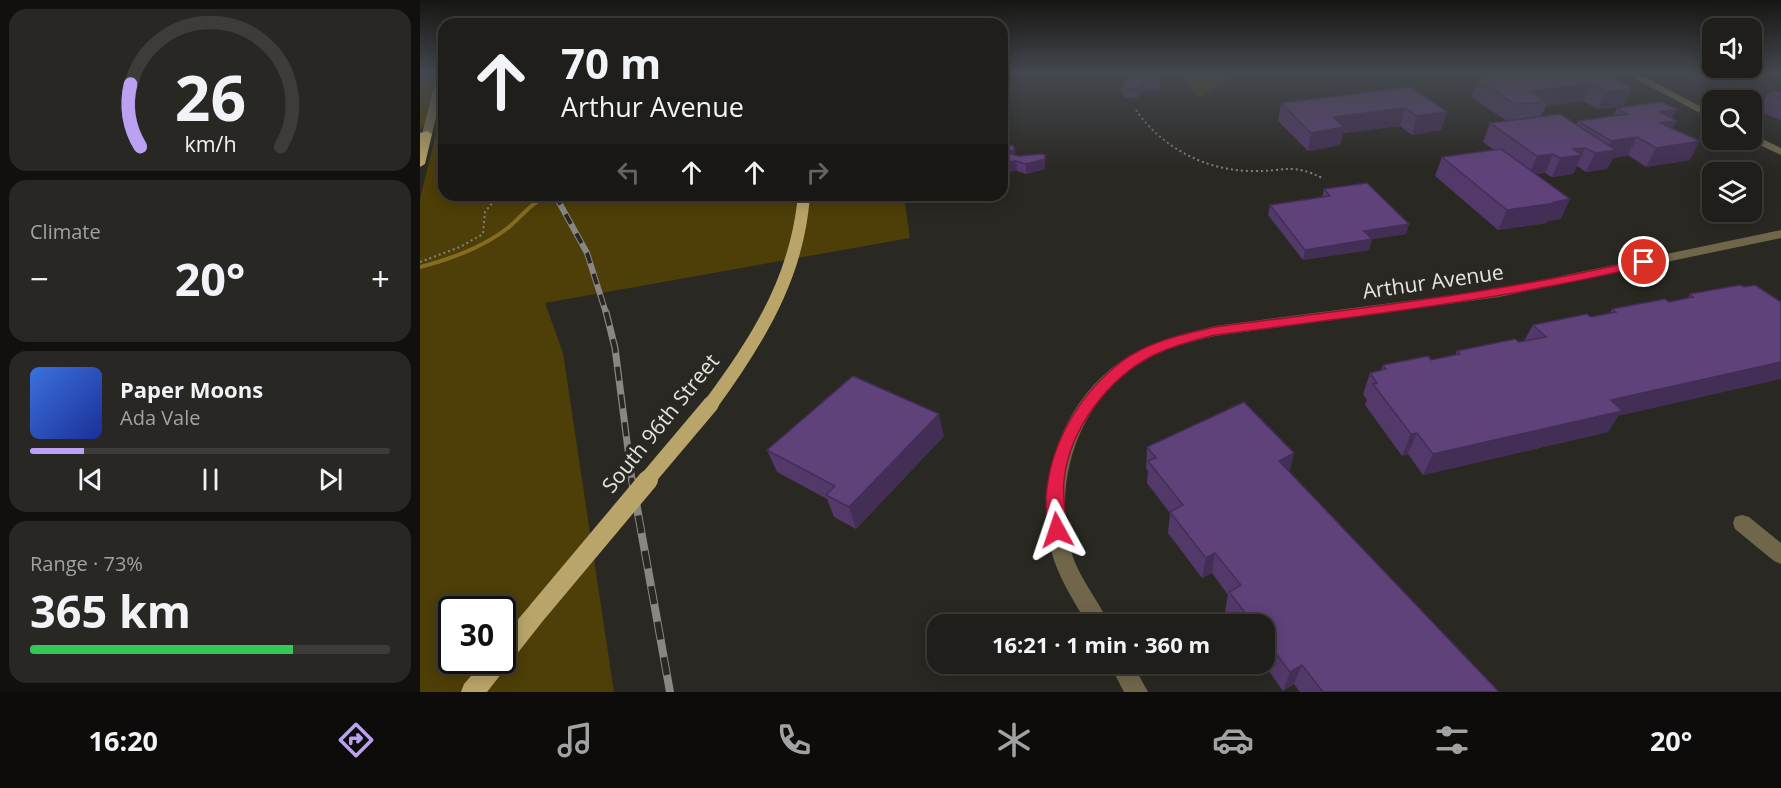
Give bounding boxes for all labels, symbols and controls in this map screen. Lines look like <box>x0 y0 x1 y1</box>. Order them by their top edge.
map controls <box>1702 18 1762 222</box>
button: sound <box>1702 18 1762 78</box>
text: 70 m <box>561 34 661 91</box>
icon: ahead <box>462 42 540 120</box>
text: 26 <box>174 54 246 139</box>
text: Arthur Avenue <box>561 88 744 125</box>
button: search <box>1702 90 1762 150</box>
text: km/h <box>184 129 236 158</box>
icon: left <box>612 156 645 189</box>
icon: ahead <box>675 156 708 189</box>
icon: ahead <box>738 156 771 189</box>
icon: right <box>801 156 834 189</box>
button: layers <box>1702 162 1762 222</box>
text: Climate <box>30 218 101 245</box>
pin <box>1618 236 1669 287</box>
icon: arrive <box>1627 245 1660 278</box>
text: 20° <box>175 248 245 309</box>
text: − <box>30 256 49 301</box>
text: + <box>371 256 390 301</box>
street label: Arthur Avenue <box>1361 257 1505 305</box>
street label: South 96th Street <box>595 348 725 498</box>
text: Paper Moons <box>120 374 263 404</box>
text: Ada Vale <box>120 404 201 431</box>
icon: previous <box>74 463 107 496</box>
icon: pause <box>194 463 227 496</box>
icon: next <box>314 463 347 496</box>
position arrow <box>1025 498 1089 562</box>
text: Range · 73% <box>30 550 143 577</box>
text: 365 km <box>30 580 191 641</box>
speed limit sign: 30 <box>438 596 516 674</box>
text: 16:21 · 1 min · 360 m <box>992 629 1210 659</box>
icon: directions <box>335 719 377 761</box>
icon: music <box>554 719 596 761</box>
icon: phone <box>773 719 815 761</box>
icon: climate <box>993 719 1035 761</box>
icon: car <box>1212 719 1254 761</box>
icon: filters <box>1431 719 1473 761</box>
text: 16:20 <box>89 722 158 759</box>
text: 20° <box>1650 722 1692 759</box>

